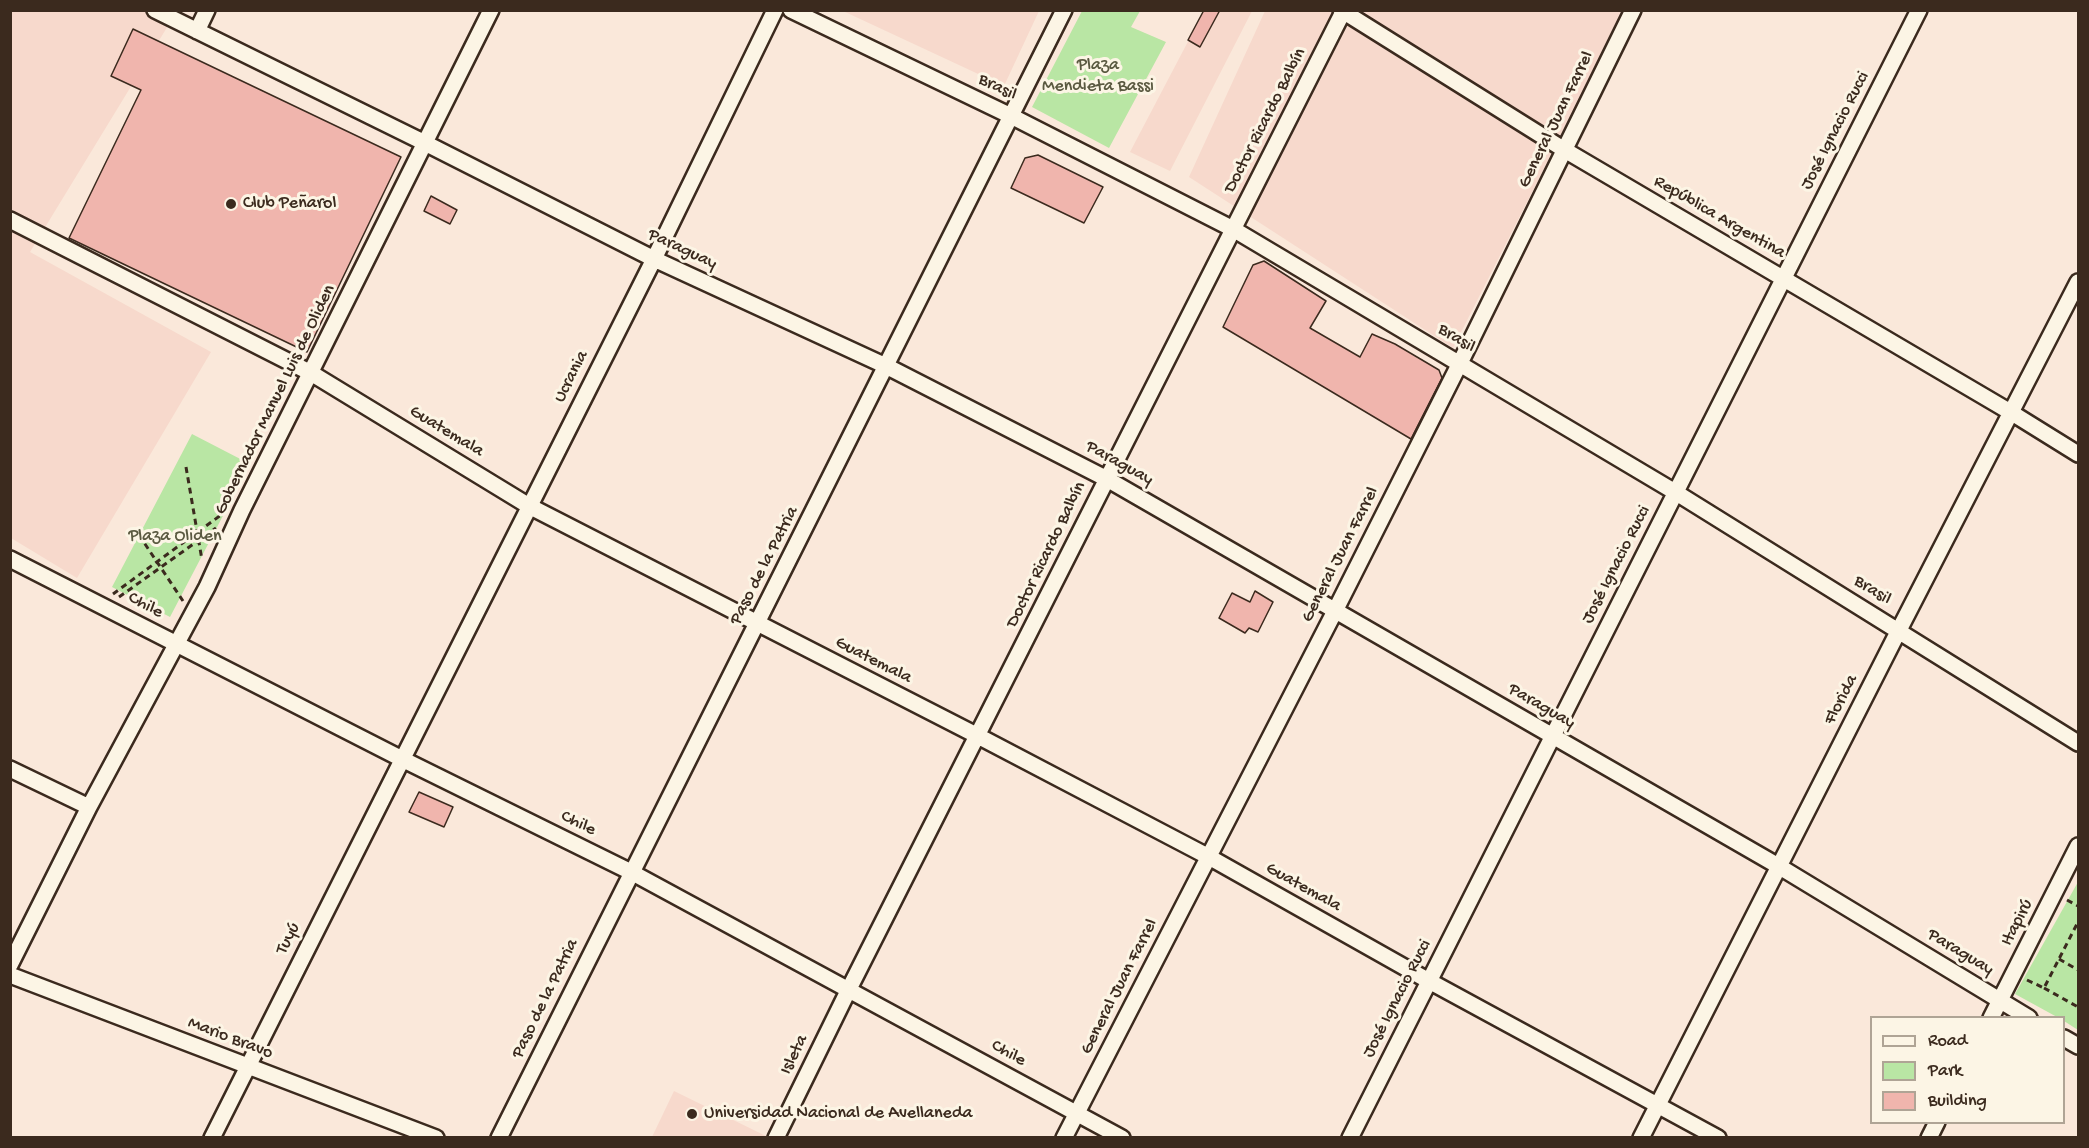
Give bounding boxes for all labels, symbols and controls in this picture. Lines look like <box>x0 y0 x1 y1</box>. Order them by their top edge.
street label: Doctor Ricardo Balbín <box>1220 45 1312 197</box>
street label: General Juan Farrel <box>1515 48 1599 192</box>
park label: Plaza Mendieta Bassi <box>1042 55 1154 98</box>
street label: José Ignacio Rucci <box>1797 68 1875 194</box>
street label: Brasil <box>974 70 1020 106</box>
street label: República Argentina <box>1649 171 1789 265</box>
place label: Club Peñarol <box>243 193 336 215</box>
marker: Club Peñarol <box>224 197 238 211</box>
street label: Paraguay <box>644 225 720 275</box>
street label: Gobernador Manuel Luis de Oliden <box>211 282 341 518</box>
street label: Brasil <box>1433 319 1479 359</box>
street label: Ucrania <box>550 347 594 407</box>
street label: Guatemala <box>405 401 487 463</box>
street label: Paraguay <box>1081 437 1157 491</box>
street label: Doctor Ricardo Balbín <box>1002 479 1092 631</box>
street label: General Juan Farrel <box>1298 484 1384 626</box>
street label: José Ignacio Rucci <box>1578 502 1656 628</box>
street label: Paso de la Patria <box>726 503 804 629</box>
park label: Plaza Oliden <box>128 526 222 548</box>
street label: Brasil <box>1849 571 1895 611</box>
street label: Chile <box>124 588 166 624</box>
street label: Guatemala <box>831 632 915 690</box>
street label: Florida <box>1820 671 1864 729</box>
street label: Paraguay <box>1504 679 1578 735</box>
street label: Chile <box>557 806 599 842</box>
street label: Guatemala <box>1261 858 1345 918</box>
street label: Itapirú <box>1997 896 2039 950</box>
street label: General Juan Farrel <box>1077 916 1163 1058</box>
street label: Tuyú <box>272 920 306 958</box>
street label: Paraguay <box>1923 925 1997 981</box>
street label: Paso de la Patria <box>508 936 584 1062</box>
street label: José Ignacio Rucci <box>1359 936 1437 1062</box>
street label: Mario Bravo <box>184 1013 276 1065</box>
legend <box>1870 1016 2065 1124</box>
text: Road <box>1928 1031 1967 1052</box>
street label: Isleta <box>776 1032 814 1078</box>
street label: Chile <box>987 1036 1029 1072</box>
text: Park <box>1928 1061 1962 1082</box>
text: Building <box>1928 1091 1987 1112</box>
place label: Universidad Nacional de Avellaneda <box>704 1103 972 1125</box>
marker: Universidad Nacional de Avellaneda <box>685 1107 699 1121</box>

